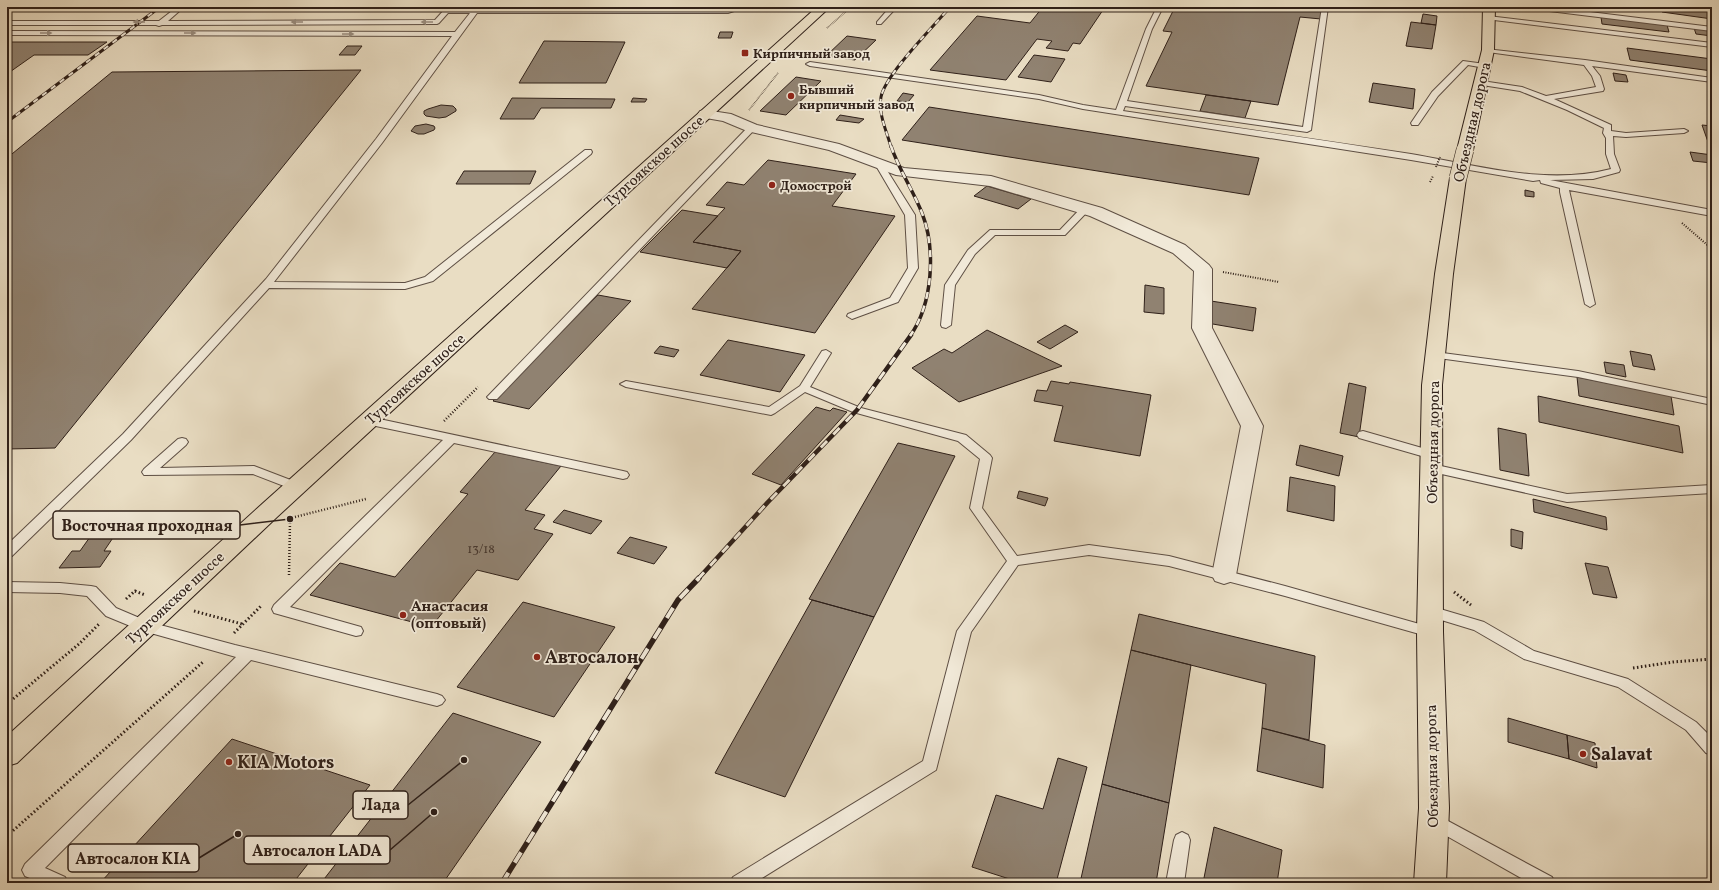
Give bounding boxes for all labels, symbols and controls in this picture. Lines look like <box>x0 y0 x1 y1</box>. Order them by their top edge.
one-way arrow <box>132 19 145 25</box>
one-way arrow <box>290 19 303 25</box>
one-way arrow <box>420 19 433 25</box>
one-way arrow <box>40 30 53 36</box>
one-way arrow <box>184 30 197 36</box>
one-way arrow <box>342 31 355 37</box>
place label: Кирпичный завод <box>753 46 870 64</box>
marker: Кирпичный завод <box>740 48 750 58</box>
street label: Объездная дорога <box>1449 60 1498 185</box>
place label: Бывший кирпичный завод <box>799 82 914 115</box>
marker: Бывший кирпичный завод <box>786 91 796 101</box>
street label: Тургоякское шоссе <box>600 111 710 213</box>
place label: Домострой <box>780 178 852 196</box>
marker: Домострой <box>767 180 777 190</box>
street label: Тургоякское шоссе <box>361 329 471 431</box>
street label: Объездная дорога <box>1423 380 1446 504</box>
callout: Восточная проходная <box>53 511 240 539</box>
text: Восточная проходная <box>61 516 233 538</box>
house number: 13/18 <box>467 541 495 559</box>
street label: Тургоякское шоссе <box>122 548 230 650</box>
place label: Анастасия (оптовый) <box>411 597 489 635</box>
marker: Анастасия (оптовый) <box>398 610 408 620</box>
place label: Автосалон <box>545 646 639 671</box>
marker: Автосалон <box>532 652 542 662</box>
street label: Объездная дорога <box>1422 704 1445 828</box>
place label: Salavat <box>1591 743 1653 768</box>
marker: Salavat <box>1578 749 1588 759</box>
place label: KIA Motors <box>237 751 334 776</box>
marker: KIA Motors <box>224 757 234 767</box>
callout: Лада <box>353 791 408 819</box>
text: Лада <box>362 795 401 817</box>
callout: Автосалон LADA <box>244 836 390 864</box>
text: Автосалон LADA <box>252 841 383 863</box>
callout: Автосалон KIA <box>68 844 199 872</box>
text: Автосалон KIA <box>75 849 191 871</box>

